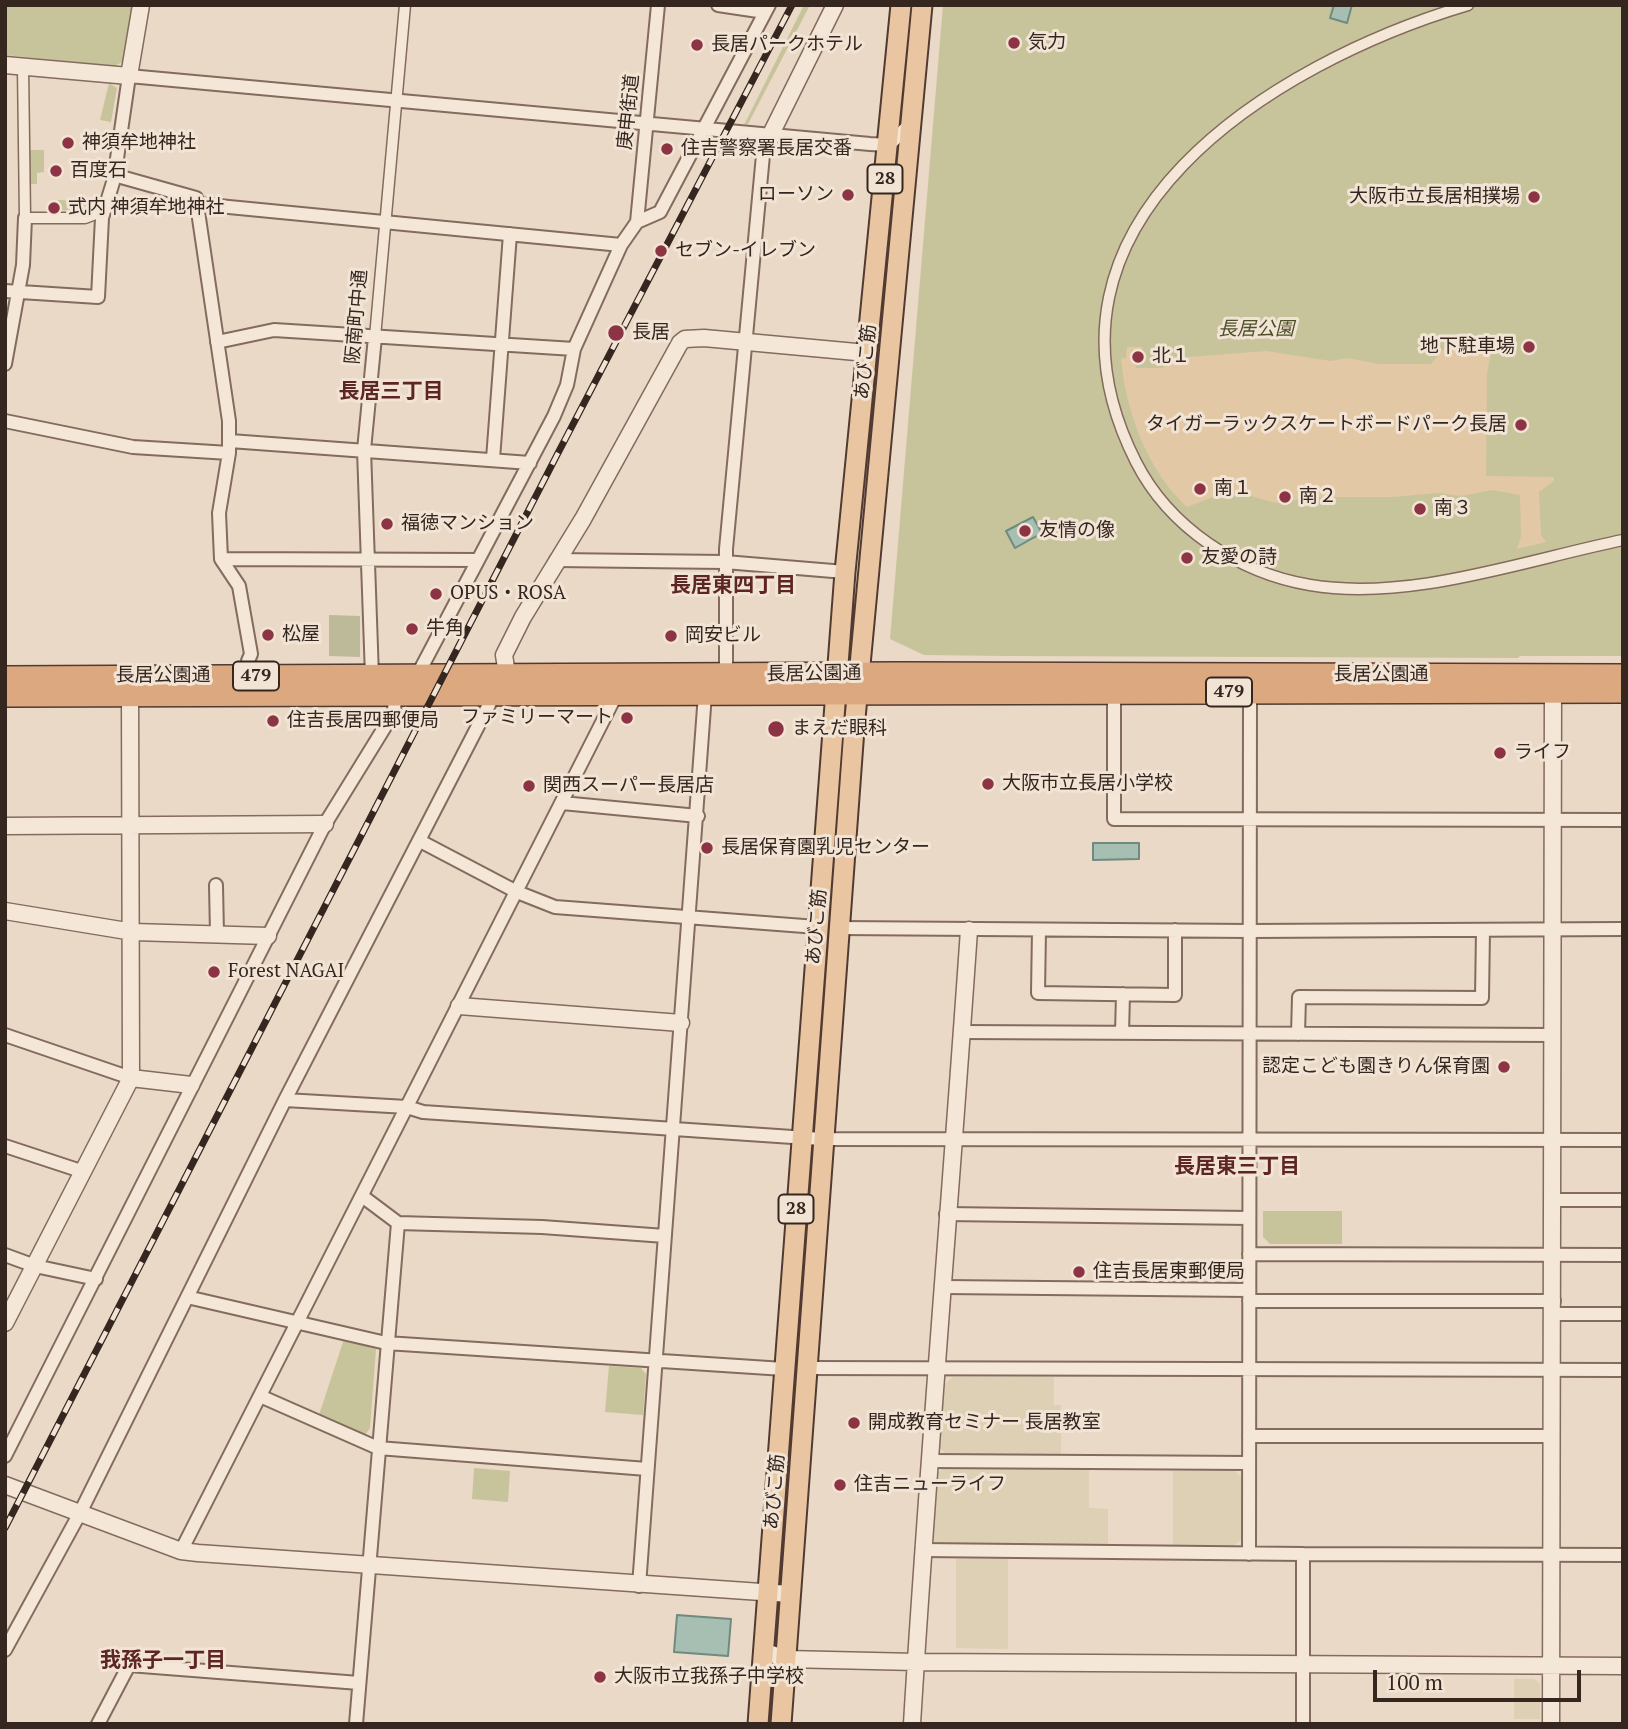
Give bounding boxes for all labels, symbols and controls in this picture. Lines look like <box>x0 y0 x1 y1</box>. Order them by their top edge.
place label: 気力 <box>1028 32 1066 54</box>
place label: 長居パークホテル <box>711 34 863 56</box>
marker: 気力 <box>1006 35 1022 51</box>
marker: 長居パークホテル <box>689 37 705 53</box>
street label: 庚申街道 <box>614 73 644 151</box>
place label: 神須牟地神社 <box>82 132 196 154</box>
marker: 神須牟地神社 <box>60 135 76 151</box>
place label: 住吉警察署長居交番 <box>681 138 852 160</box>
marker: 住吉警察署長居交番 <box>659 141 675 157</box>
place label: 百度石 <box>70 160 127 182</box>
marker: 百度石 <box>48 163 64 179</box>
road number: 28 <box>868 164 903 194</box>
place label: ローソン <box>758 184 834 206</box>
place label: 大阪市立長居相撲場 <box>1349 186 1520 208</box>
marker: ローソン <box>840 187 856 203</box>
marker: 大阪市立長居相撲場 <box>1526 189 1542 205</box>
place label: 式内 神須牟地神社 <box>68 197 225 219</box>
marker: 式内 神須牟地神社 <box>46 200 62 216</box>
place label: セブン-イレブン <box>675 240 816 262</box>
marker: セブン-イレブン <box>653 243 669 259</box>
street label: 阪南町中通 <box>342 269 372 365</box>
park label: 長居公園 <box>1218 319 1294 341</box>
place label: 長居 <box>632 322 670 344</box>
marker: 長居 <box>606 323 626 343</box>
street label: あびこ筋 <box>851 323 881 401</box>
place label: 地下駐車場 <box>1420 336 1515 358</box>
marker: 地下駐車場 <box>1521 339 1537 355</box>
place label: 北１ <box>1152 346 1190 368</box>
marker: 北１ <box>1130 349 1146 365</box>
district label: 長居三丁目 <box>339 379 443 405</box>
place label: タイガーラックスケートボードパーク長居 <box>1146 414 1507 436</box>
marker: タイガーラックスケートボードパーク長居 <box>1513 417 1529 433</box>
place label: 南１ <box>1214 478 1252 500</box>
marker: 南１ <box>1192 481 1208 497</box>
place label: 南２ <box>1299 486 1337 508</box>
marker: 南２ <box>1277 489 1293 505</box>
place label: 南３ <box>1434 498 1472 520</box>
marker: 南３ <box>1412 501 1428 517</box>
place label: 福徳マンション <box>401 513 534 535</box>
marker: 福徳マンション <box>379 516 395 532</box>
place label: 友情の像 <box>1039 520 1115 542</box>
marker: 友情の像 <box>1017 523 1033 539</box>
place label: 友愛の詩 <box>1201 547 1277 569</box>
marker: 友愛の詩 <box>1179 550 1195 566</box>
district label: 長居東四丁目 <box>670 573 796 599</box>
place label: OPUS・ROSA <box>450 583 566 605</box>
marker: OPUS・ROSA <box>428 586 444 602</box>
place label: 牛角 <box>426 618 464 640</box>
marker: 牛角 <box>404 621 420 637</box>
place label: 松屋 <box>282 624 320 646</box>
place label: 岡安ビル <box>685 625 761 647</box>
marker: 松屋 <box>260 627 276 643</box>
marker: 岡安ビル <box>663 628 679 644</box>
road number: 479 <box>233 662 279 690</box>
street label: 長居公園通 <box>766 662 862 686</box>
street label: 長居公園通 <box>1334 664 1428 686</box>
street label: 長居公園通 <box>116 665 210 687</box>
road number: 479 <box>1206 678 1252 706</box>
place label: ファミリーマート <box>461 707 613 729</box>
place label: 住吉長居四郵便局 <box>287 710 439 732</box>
marker: ファミリーマート <box>619 710 635 726</box>
marker: 住吉長居四郵便局 <box>265 713 281 729</box>
place label: まえだ眼科 <box>792 718 887 740</box>
marker: まえだ眼科 <box>766 719 786 739</box>
place label: ライフ <box>1514 742 1571 764</box>
marker: ライフ <box>1492 745 1508 761</box>
place label: 大阪市立長居小学校 <box>1002 773 1173 795</box>
place label: 関西スーパー長居店 <box>543 775 714 797</box>
marker: 大阪市立長居小学校 <box>980 776 996 792</box>
marker: 関西スーパー長居店 <box>521 778 537 794</box>
place label: 長居保育園乳児センター <box>721 837 930 859</box>
marker: 長居保育園乳児センター <box>699 840 715 856</box>
street label: あびこ筋 <box>802 888 832 966</box>
place label: Forest NAGAI <box>228 961 344 983</box>
marker: Forest NAGAI <box>206 964 222 980</box>
place label: 認定こども園きりん保育園 <box>1262 1056 1490 1078</box>
marker: 認定こども園きりん保育園 <box>1496 1059 1512 1075</box>
district label: 長居東三丁目 <box>1174 1154 1300 1180</box>
road number: 28 <box>778 1194 814 1224</box>
place label: 住吉長居東郵便局 <box>1093 1261 1245 1283</box>
marker: 住吉長居東郵便局 <box>1071 1264 1087 1280</box>
place label: 開成教育セミナー 長居教室 <box>868 1412 1101 1434</box>
marker: 開成教育セミナー 長居教室 <box>846 1415 862 1431</box>
street label: あびこ筋 <box>760 1453 790 1531</box>
place label: 住吉ニューライフ <box>854 1474 1006 1496</box>
marker: 住吉ニューライフ <box>832 1477 848 1493</box>
district label: 我孫子一丁目 <box>100 1648 226 1674</box>
scale bar <box>1376 1656 1584 1700</box>
place label: 大阪市立我孫子中学校 <box>614 1666 804 1688</box>
text: 100 m <box>1386 1668 1443 1696</box>
marker: 大阪市立我孫子中学校 <box>592 1669 608 1685</box>

